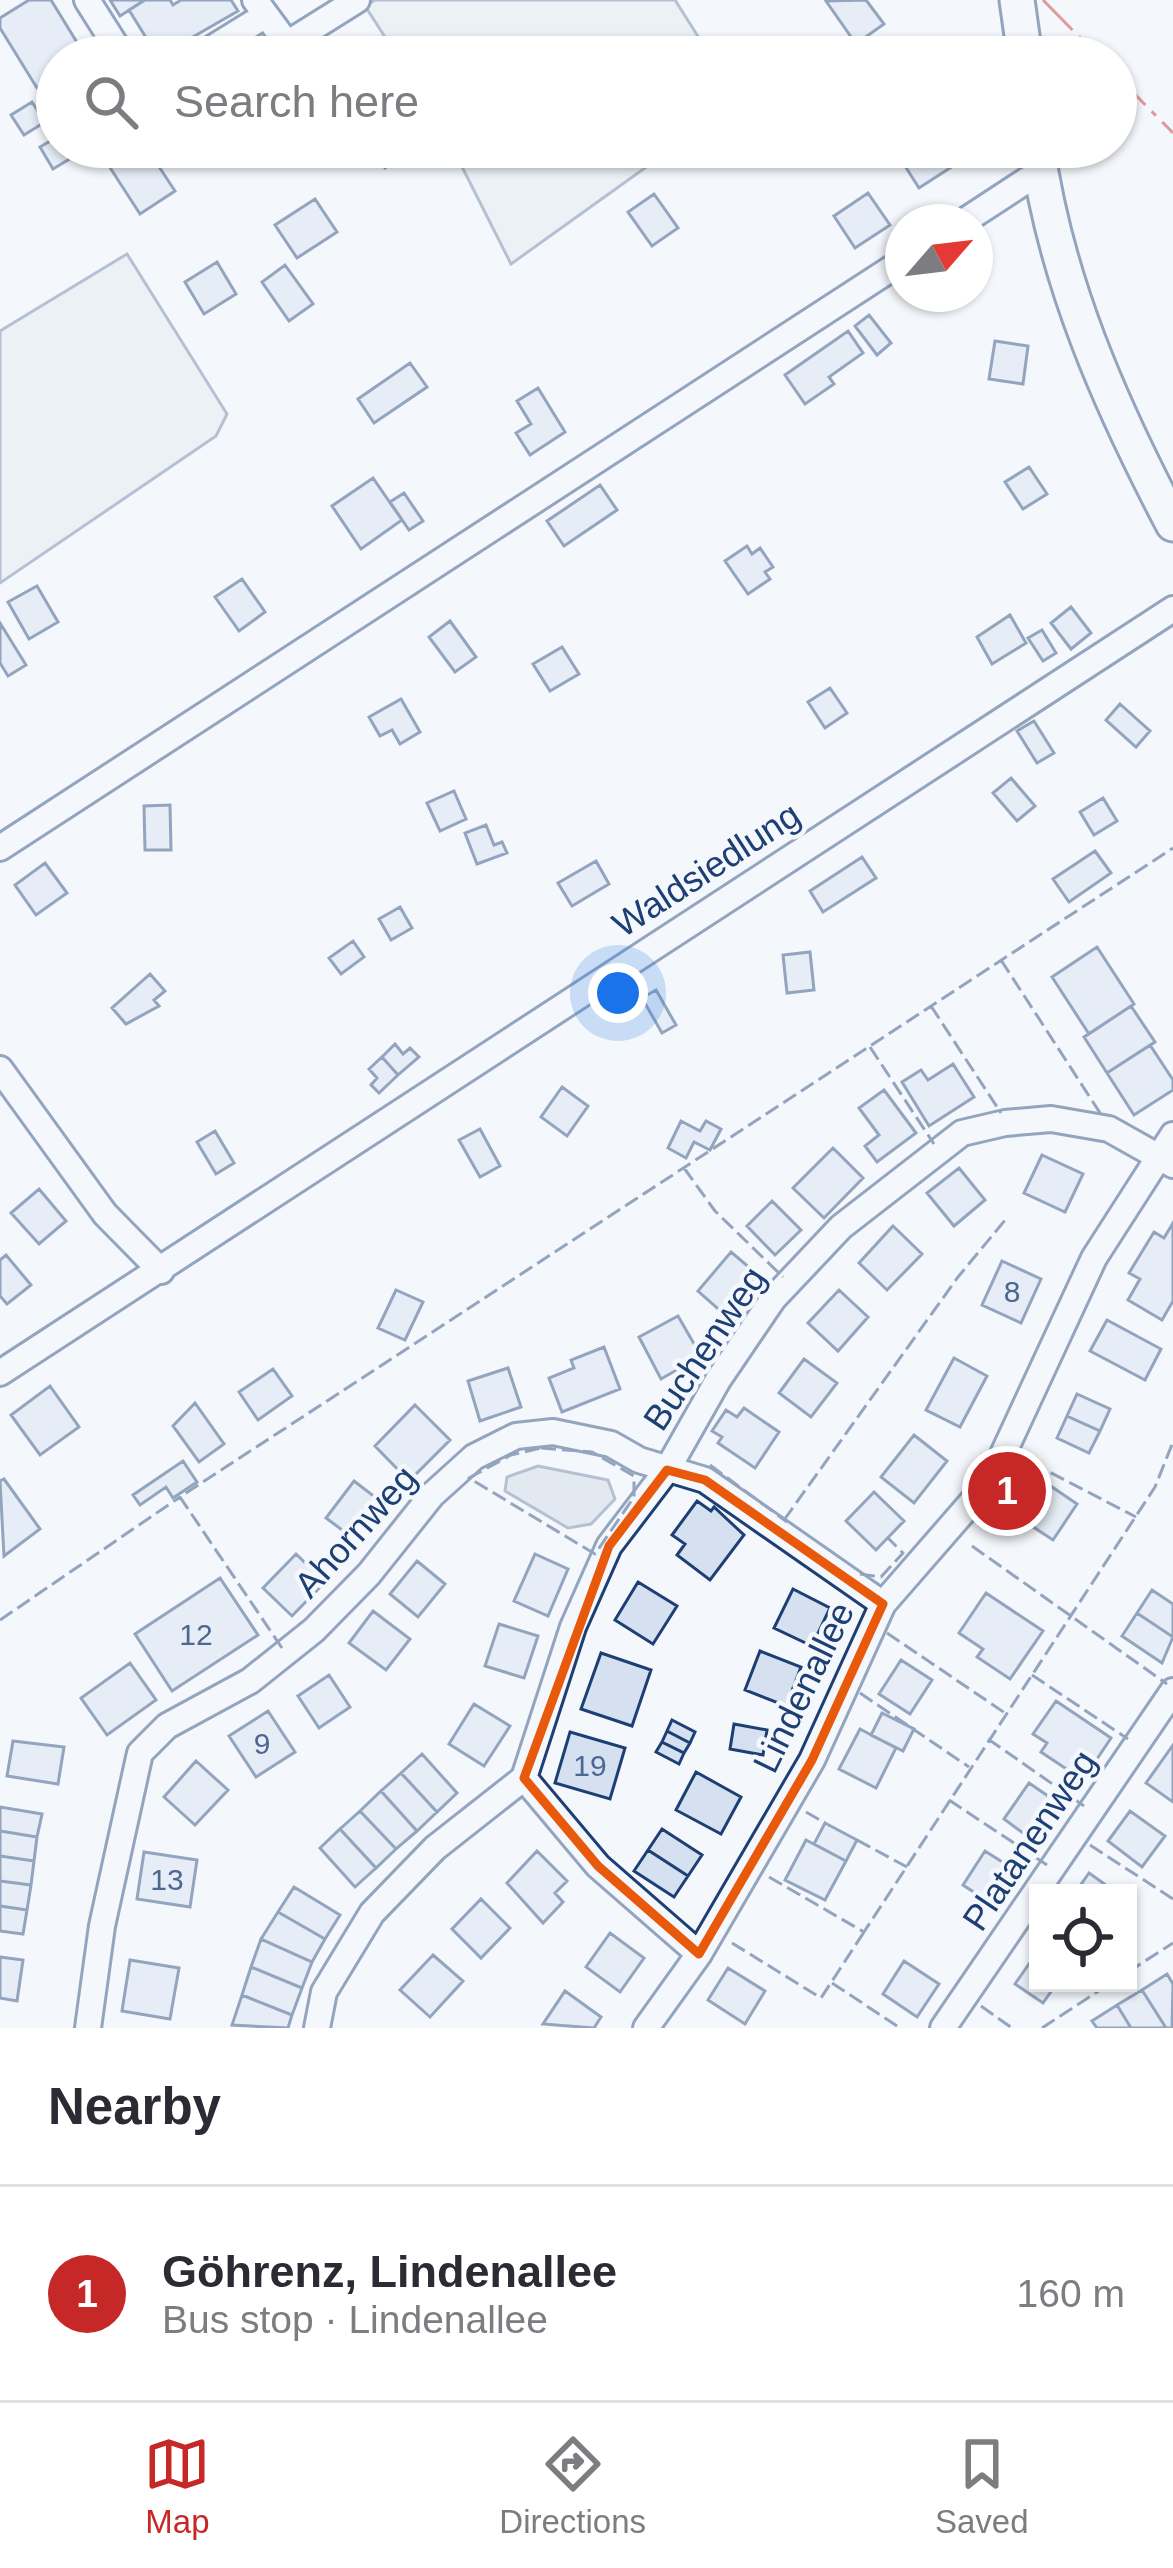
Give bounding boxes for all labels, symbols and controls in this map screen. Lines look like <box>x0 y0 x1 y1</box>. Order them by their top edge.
search box <box>36 36 1137 168</box>
icon: search <box>78 69 144 135</box>
text: Search here <box>174 76 419 127</box>
north arrow <box>885 204 993 312</box>
street label: Waldsiedlung <box>605 794 808 945</box>
your location <box>588 963 648 1023</box>
street label: Buchenweg <box>635 1259 774 1438</box>
house number: 8 <box>1004 1275 1020 1308</box>
pin: 1 <box>968 1446 1046 1536</box>
street label: Ahornweg <box>286 1457 425 1605</box>
street label: Lindenallee <box>745 1595 862 1779</box>
house number: 12 <box>179 1618 213 1651</box>
house number: 9 <box>254 1727 270 1760</box>
street label: Platanenweg <box>954 1743 1105 1938</box>
house number: 19 <box>573 1749 607 1782</box>
house number: 13 <box>150 1863 184 1896</box>
map controls <box>1029 1884 1137 1992</box>
button: locate <box>1029 1884 1137 1992</box>
text: Nearby <box>48 2078 221 2135</box>
text: Göhrenz, Lindenallee <box>162 2246 617 2297</box>
text: 1 <box>76 2272 98 2315</box>
text: 160 m <box>1017 2272 1125 2315</box>
text: Bus stop · Lindenallee <box>162 2298 548 2341</box>
tab: Map <box>144 2431 210 2541</box>
tab: Directions <box>499 2431 646 2541</box>
tab: Saved <box>935 2431 1029 2541</box>

